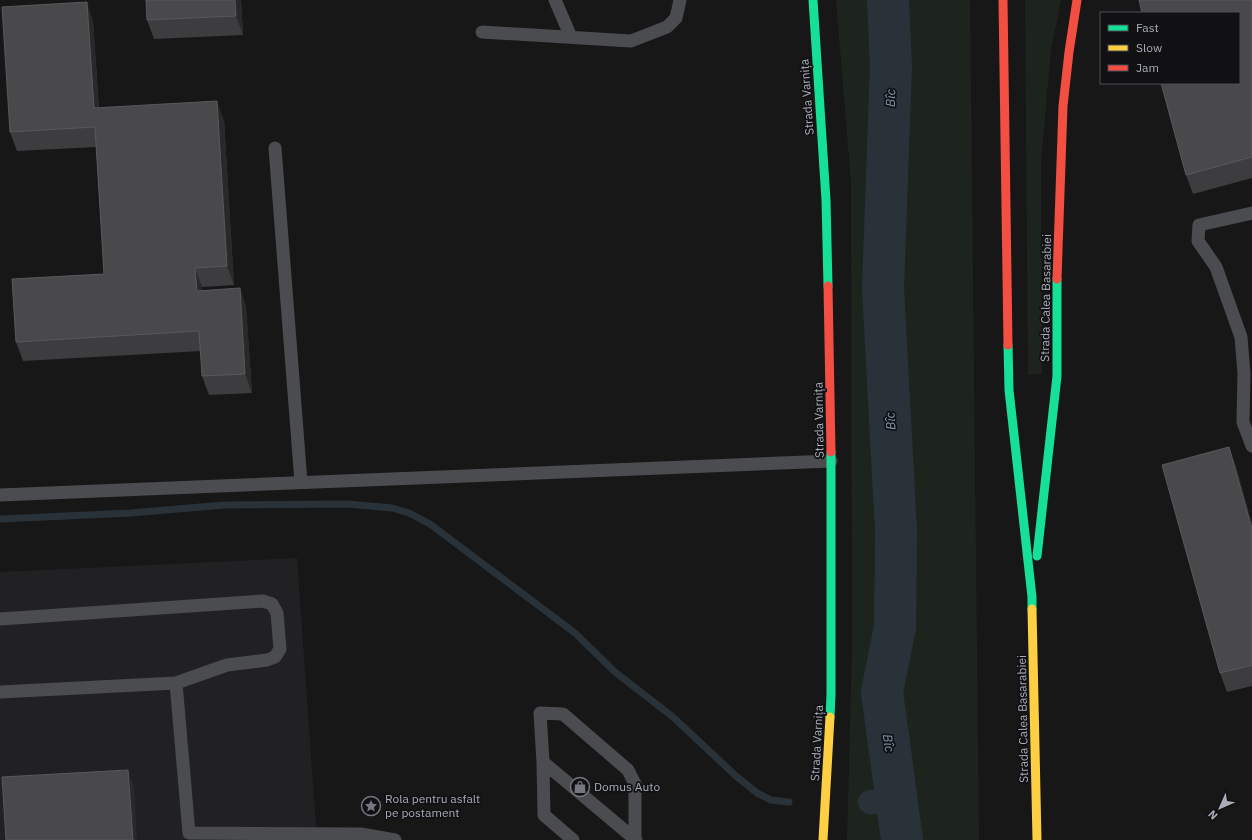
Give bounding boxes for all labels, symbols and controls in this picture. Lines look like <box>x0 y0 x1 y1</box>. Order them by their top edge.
legend <box>1100 12 1240 84</box>
text: Fast <box>1136 20 1159 35</box>
text: Slow <box>1136 40 1162 55</box>
street label: Strada Varnița <box>796 58 817 136</box>
text: Jam <box>1136 60 1159 75</box>
water label: Bîc <box>882 88 899 107</box>
street label: Strada Calea Basarabiei <box>1037 234 1054 362</box>
street label: Strada Varnița <box>810 381 827 458</box>
water label: Bîc <box>882 411 899 430</box>
street label: Strada Calea Basarabiei <box>1014 655 1031 783</box>
street label: Strada Varnița <box>807 704 826 781</box>
water label: Bîc <box>879 733 898 754</box>
shop icon: Domus Auto <box>569 776 591 798</box>
place label: Domus Auto <box>594 779 660 794</box>
north arrow <box>1200 788 1240 828</box>
place label: Rola pentru asfalt pe postament <box>385 791 480 820</box>
place icon: Rola pentru asfalt pe postament <box>360 795 382 817</box>
text: N <box>1205 807 1221 823</box>

